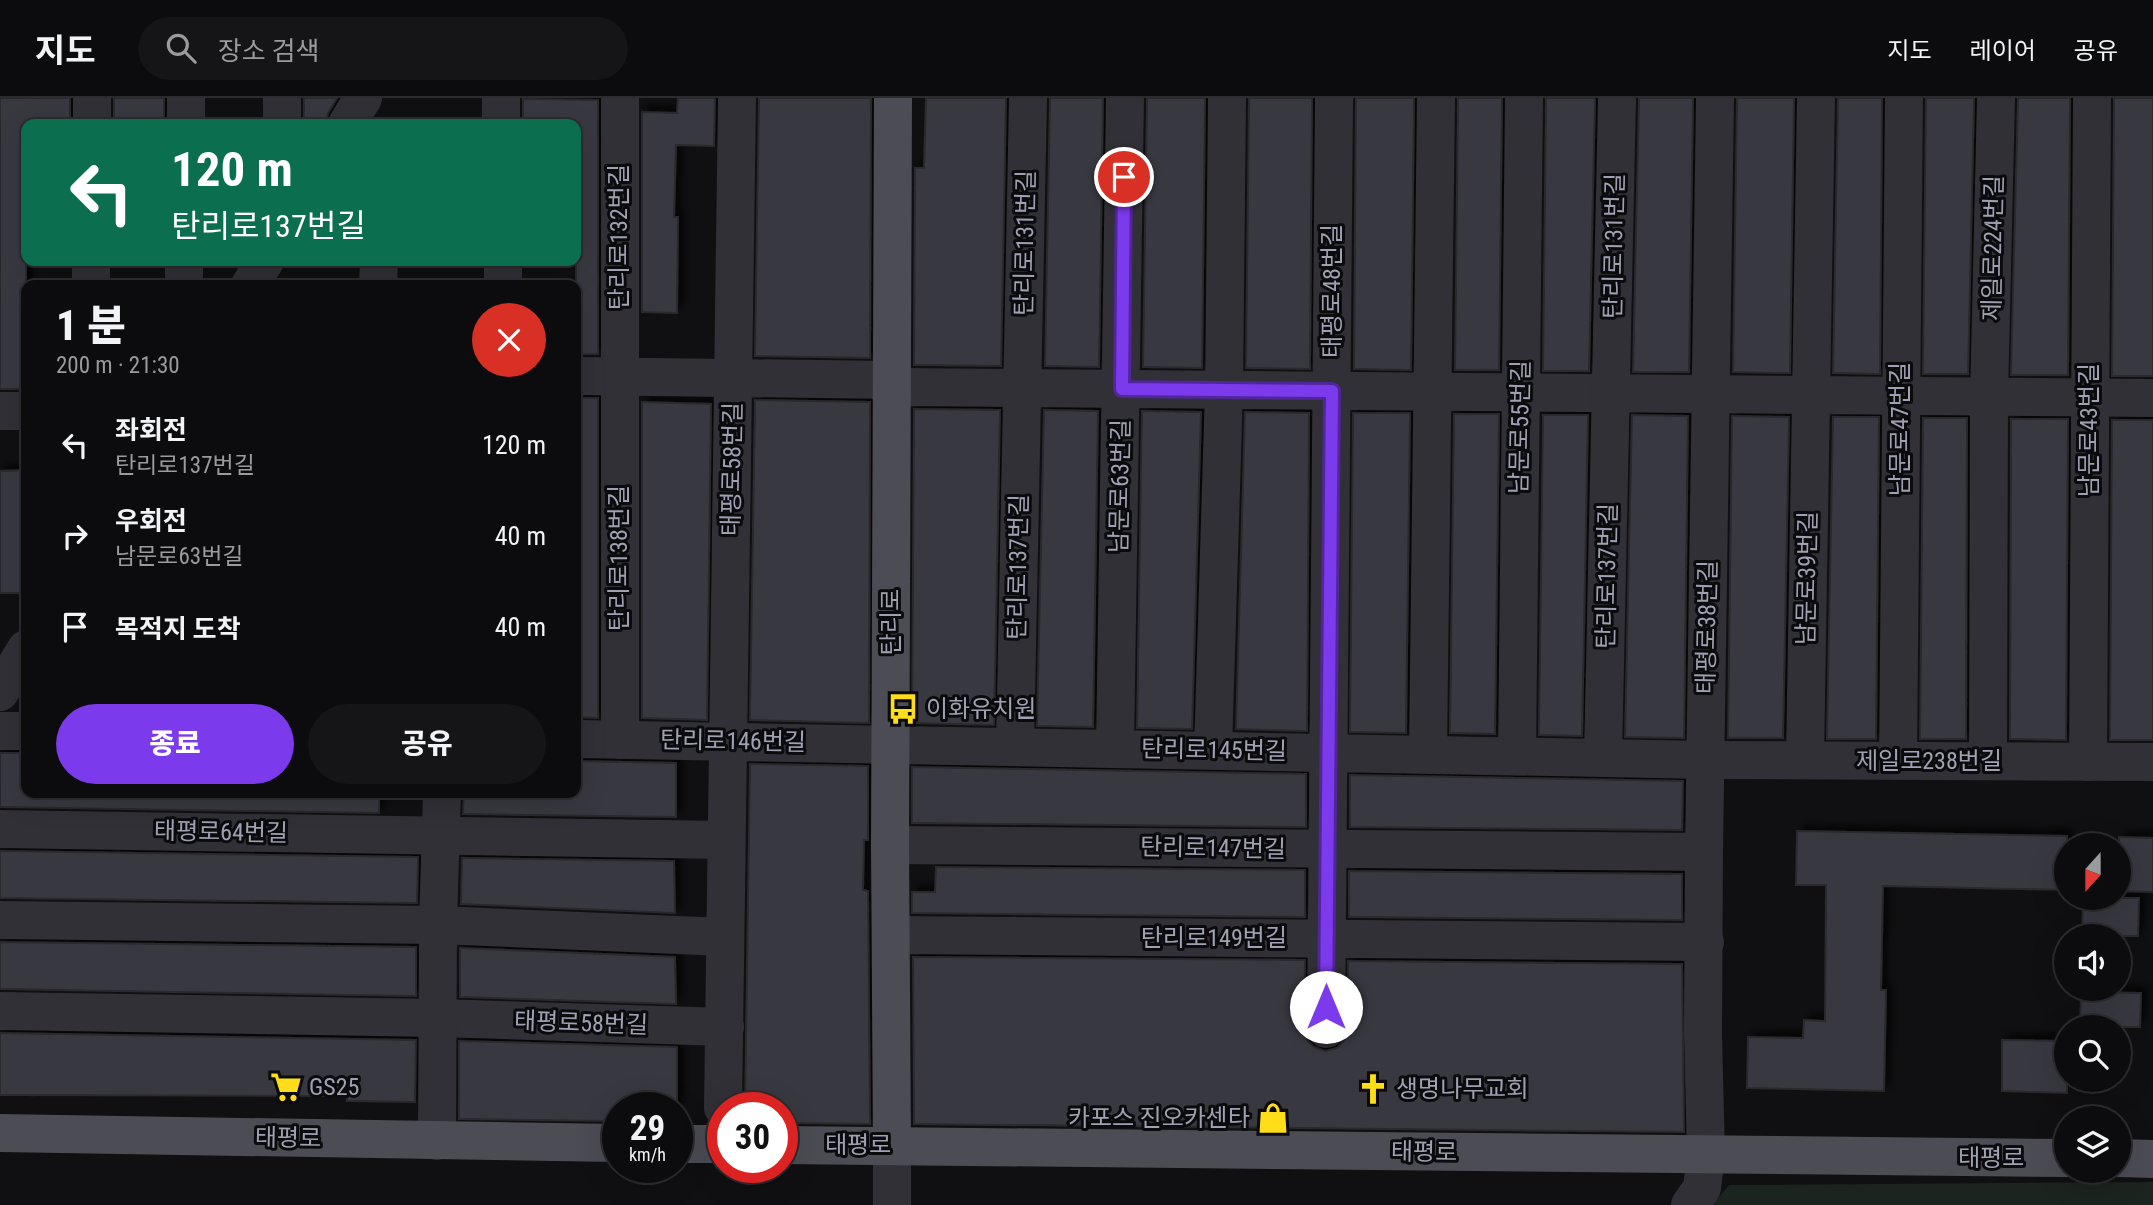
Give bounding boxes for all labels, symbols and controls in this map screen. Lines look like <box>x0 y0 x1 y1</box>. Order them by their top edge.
search box <box>138 17 628 80</box>
icon: search <box>162 29 200 67</box>
text: 지도 <box>35 31 96 70</box>
text: 장소 검색 <box>218 36 319 66</box>
text: 지도 <box>1887 37 1932 65</box>
text: 레이어 <box>1970 37 2036 65</box>
text: 공유 <box>2074 37 2118 65</box>
text: 120 m <box>171 141 293 198</box>
icon: left <box>56 147 147 238</box>
pin <box>1094 147 1154 207</box>
icon: arrive <box>1105 158 1143 196</box>
street label: 탄리로132번길 <box>605 164 633 310</box>
street label: 탄리로131번길 <box>1010 170 1040 316</box>
street label: 탄리로131번길 <box>1599 173 1629 319</box>
street label: 제일로224번길 <box>1978 175 2008 321</box>
text: 탄리로137번길 <box>171 207 366 245</box>
street label: 태평로48번길 <box>1318 224 1346 358</box>
text: 1 분 <box>56 301 126 350</box>
button: close <box>472 303 546 377</box>
text: 200 m · 21:30 <box>56 352 180 379</box>
street label: 남문로55번길 <box>1505 360 1535 494</box>
street label: 남문로47번길 <box>1886 362 1914 496</box>
street label: 남문로43번길 <box>2075 363 2103 497</box>
street label: 태평로58번길 <box>717 402 747 536</box>
text: 좌회전 <box>115 415 187 445</box>
street label: 남문로63번길 <box>1105 419 1135 553</box>
icon: left <box>56 426 94 464</box>
text: 120 m <box>482 430 546 460</box>
text: 탄리로137번길 <box>115 452 255 479</box>
street label: 탄리로138번길 <box>605 485 633 631</box>
street label: 탄리로137번길 <box>1003 494 1033 640</box>
street label: 탄리로137번길 <box>1592 503 1622 649</box>
text: 우회전 <box>115 506 187 536</box>
street label: 남문로39번길 <box>1792 511 1822 645</box>
icon: right <box>56 517 94 555</box>
text: 40 m <box>495 521 546 551</box>
text: 남문로63번길 <box>115 543 244 570</box>
street label: 태평로38번길 <box>1692 560 1722 694</box>
street label: 탄리로 <box>877 589 905 655</box>
icon: arrive <box>56 608 94 646</box>
text: 40 m <box>495 612 546 642</box>
text: 목적지 도착 <box>115 614 241 644</box>
bus stop icon: 이화유치원 <box>886 692 920 726</box>
place label: 이화유치원 <box>926 695 1036 723</box>
button: 종료 <box>56 704 294 784</box>
button: 공유 <box>308 704 546 784</box>
street label: 탄리로146번길 <box>660 726 806 756</box>
street label: 탄리로145번길 <box>1141 735 1287 765</box>
street label: 제일로238번길 <box>1856 747 2002 775</box>
street label: 태평로64번길 <box>154 817 288 847</box>
street label: 탄리로147번길 <box>1140 833 1286 863</box>
north arrow <box>2054 833 2132 910</box>
map controls <box>2054 833 2131 1183</box>
street label: 탄리로149번길 <box>1141 924 1287 952</box>
button: sound <box>2054 924 2131 1001</box>
position arrow <box>1289 970 1363 1044</box>
street label: 태평로58번길 <box>513 1007 649 1039</box>
button: search <box>2054 1015 2131 1092</box>
supermarket icon: GS25 <box>269 1070 303 1104</box>
church icon: 생명나무교회 <box>1356 1072 1390 1106</box>
place label: GS25 <box>309 1073 359 1101</box>
place label: 생명나무교회 <box>1396 1075 1528 1103</box>
speed limit sign: 30 <box>707 1092 798 1183</box>
shop icon: 카포스 진오카센타 <box>1256 1101 1290 1135</box>
place label: 카포스 진오카센타 <box>1068 1104 1250 1132</box>
button: layers <box>2054 1106 2131 1183</box>
text: 29 <box>630 1108 665 1149</box>
street label: 태평로 <box>255 1123 321 1153</box>
street label: 태평로 <box>825 1131 891 1159</box>
street label: 태평로 <box>1391 1137 1457 1167</box>
text: km/h <box>629 1144 666 1165</box>
street label: 태평로 <box>1958 1144 2024 1172</box>

